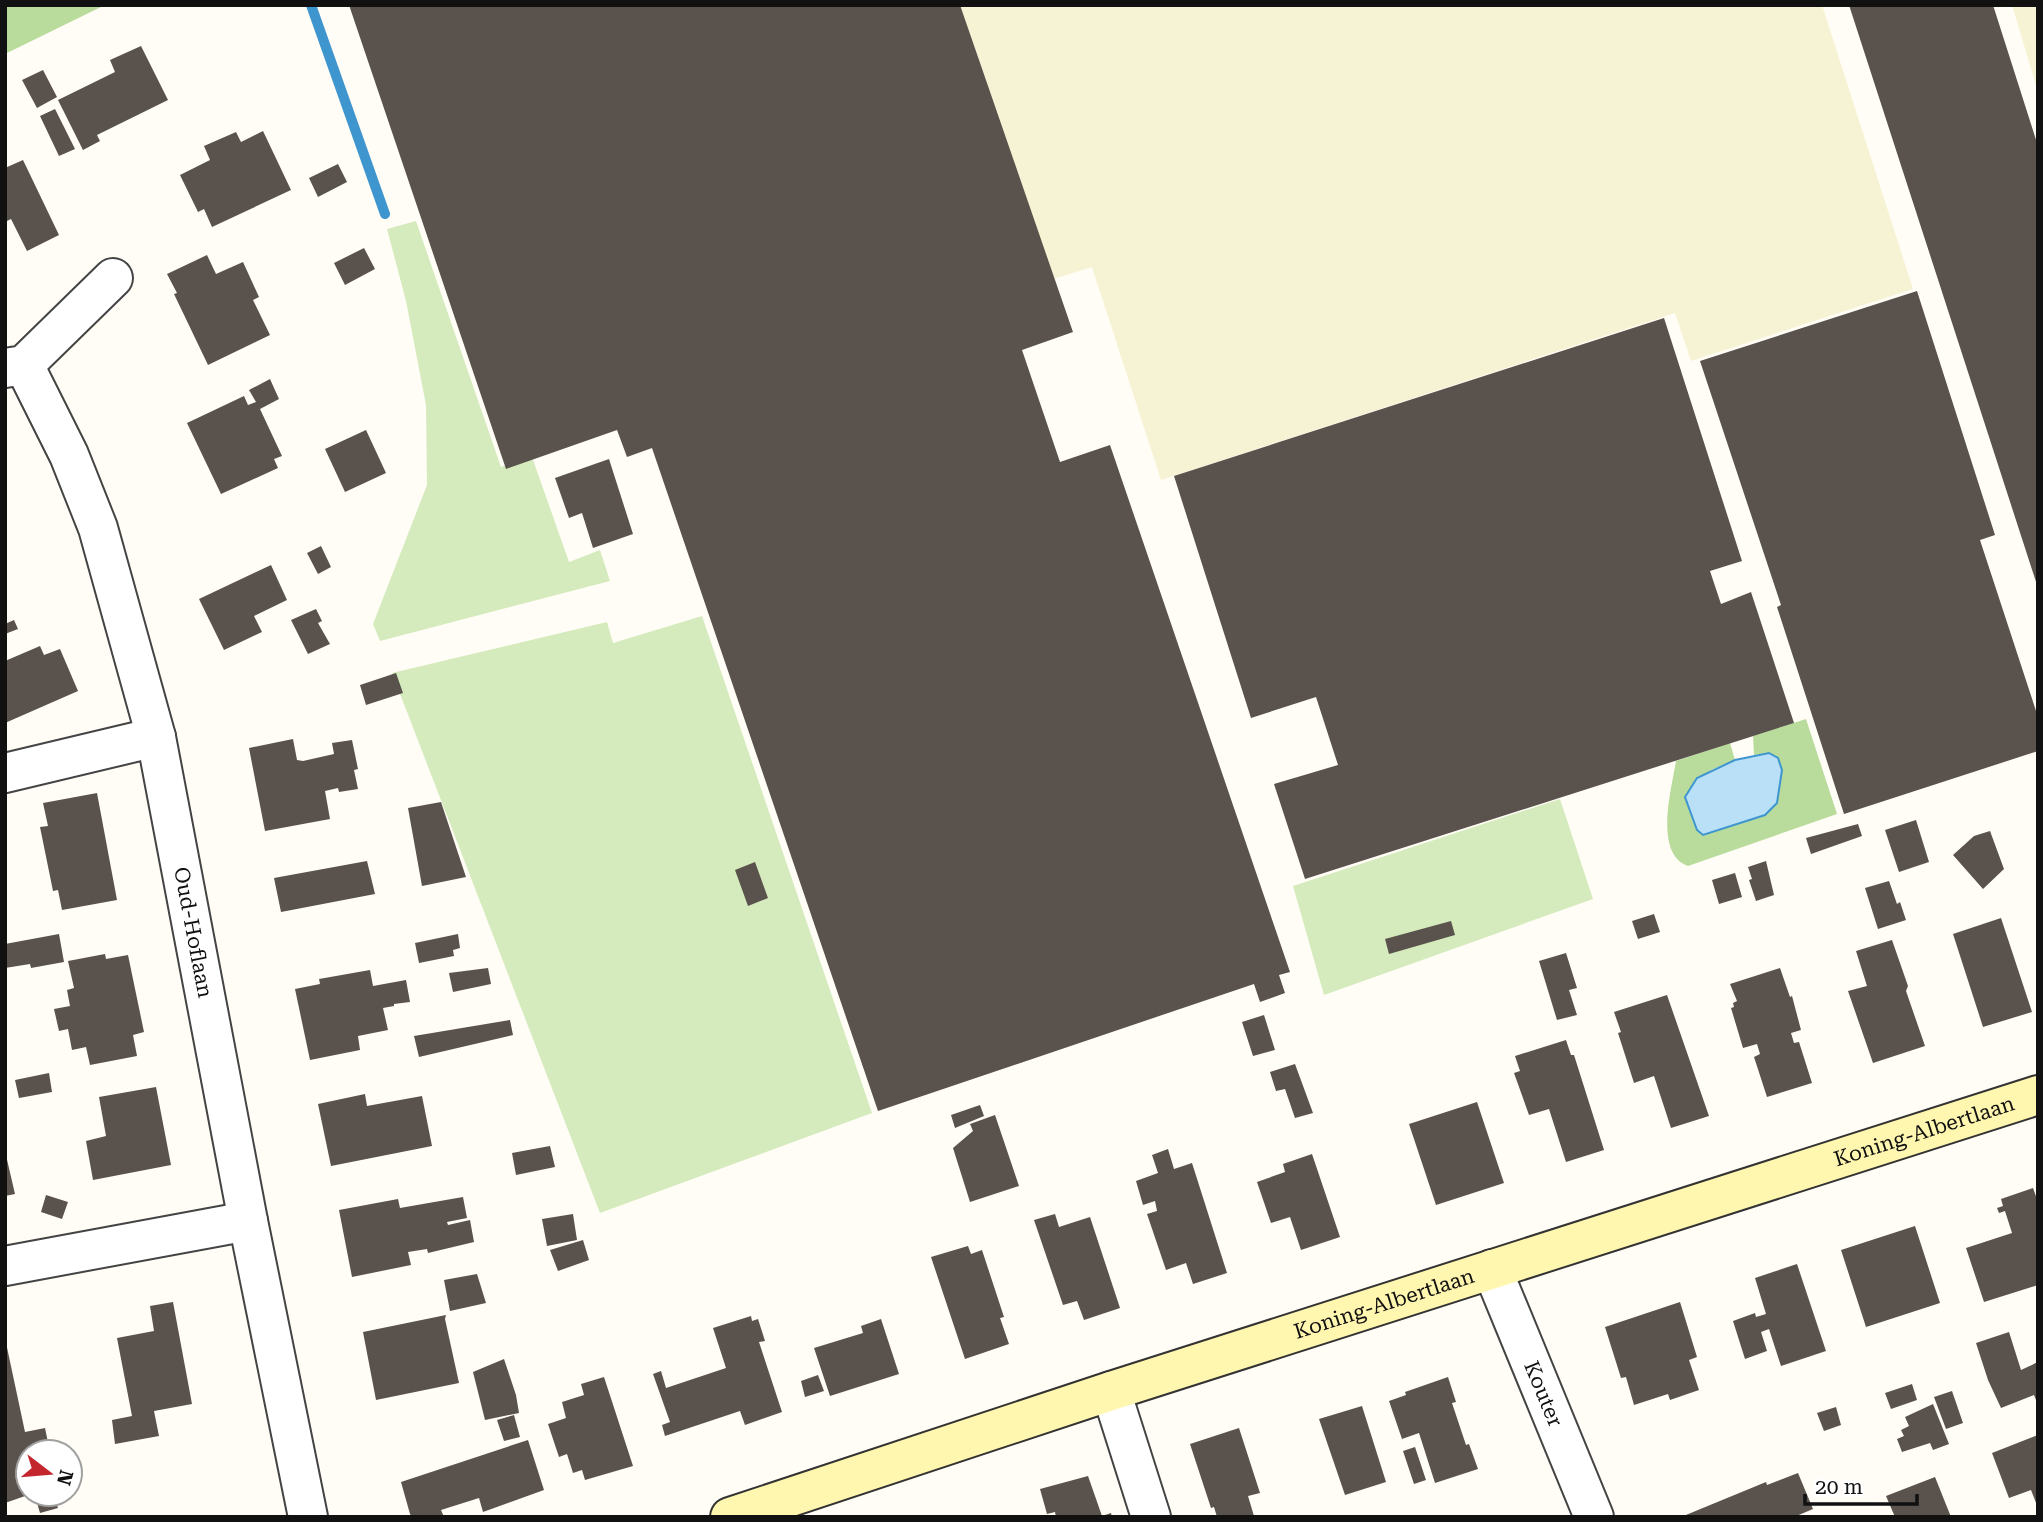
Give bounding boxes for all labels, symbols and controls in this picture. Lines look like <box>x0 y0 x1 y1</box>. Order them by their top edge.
street label: Oud-Hoflaan <box>169 865 217 1000</box>
street label: Koning-Albertlaan <box>1831 1091 2018 1171</box>
street label: Koning-Albertlaan <box>1291 1264 1478 1344</box>
street label: Kouter <box>1519 1358 1568 1431</box>
north arrow <box>14 1438 84 1508</box>
scale bar <box>1805 1462 1917 1506</box>
text: N <box>52 1467 78 1488</box>
text: 20 m <box>1815 1475 1863 1499</box>

